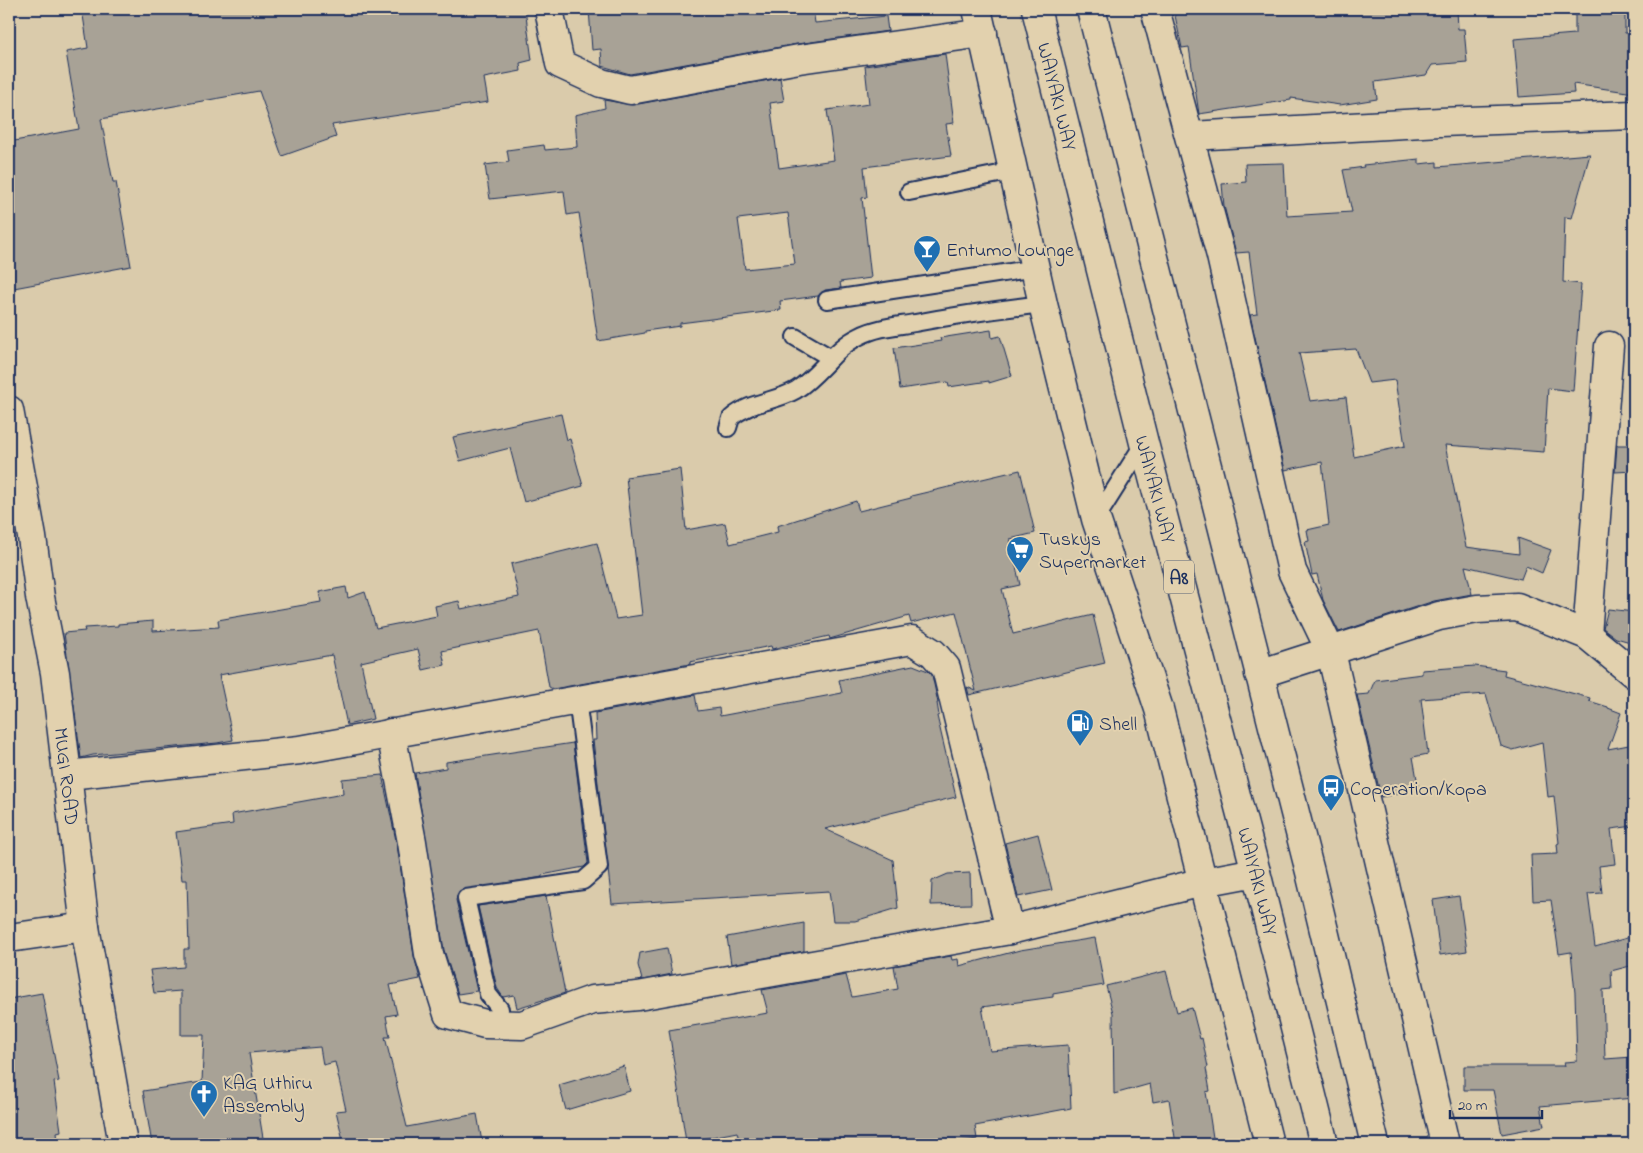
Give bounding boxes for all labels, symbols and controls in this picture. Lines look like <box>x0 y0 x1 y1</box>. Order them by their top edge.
street label: WAIYAKI WAY <box>1028 40 1083 154</box>
bar icon: Entumo Lounge <box>912 234 942 273</box>
place label: Entumo Lounge <box>946 237 1074 267</box>
street label: WAIYAKI WAY <box>1126 433 1182 547</box>
place label: Tuskys Supermarket <box>1039 526 1146 578</box>
supermarket icon: Tuskys Supermarket <box>1005 535 1035 574</box>
road number: A8 <box>1164 560 1194 594</box>
fuel station icon: Shell <box>1065 708 1095 747</box>
place label: Shell <box>1099 711 1137 740</box>
street label: MUGI ROAD <box>45 726 85 827</box>
bus stop icon: Coperation/Kopa <box>1316 773 1346 812</box>
place label: Coperation/Kopa <box>1350 776 1487 805</box>
street label: WAIYAKI WAY <box>1228 825 1283 939</box>
place label: KAG Uthiru Assembly <box>223 1070 313 1122</box>
church icon: KAG Uthiru Assembly <box>189 1079 219 1118</box>
scale bar <box>1450 1088 1543 1120</box>
text: 20 m <box>1458 1095 1488 1117</box>

